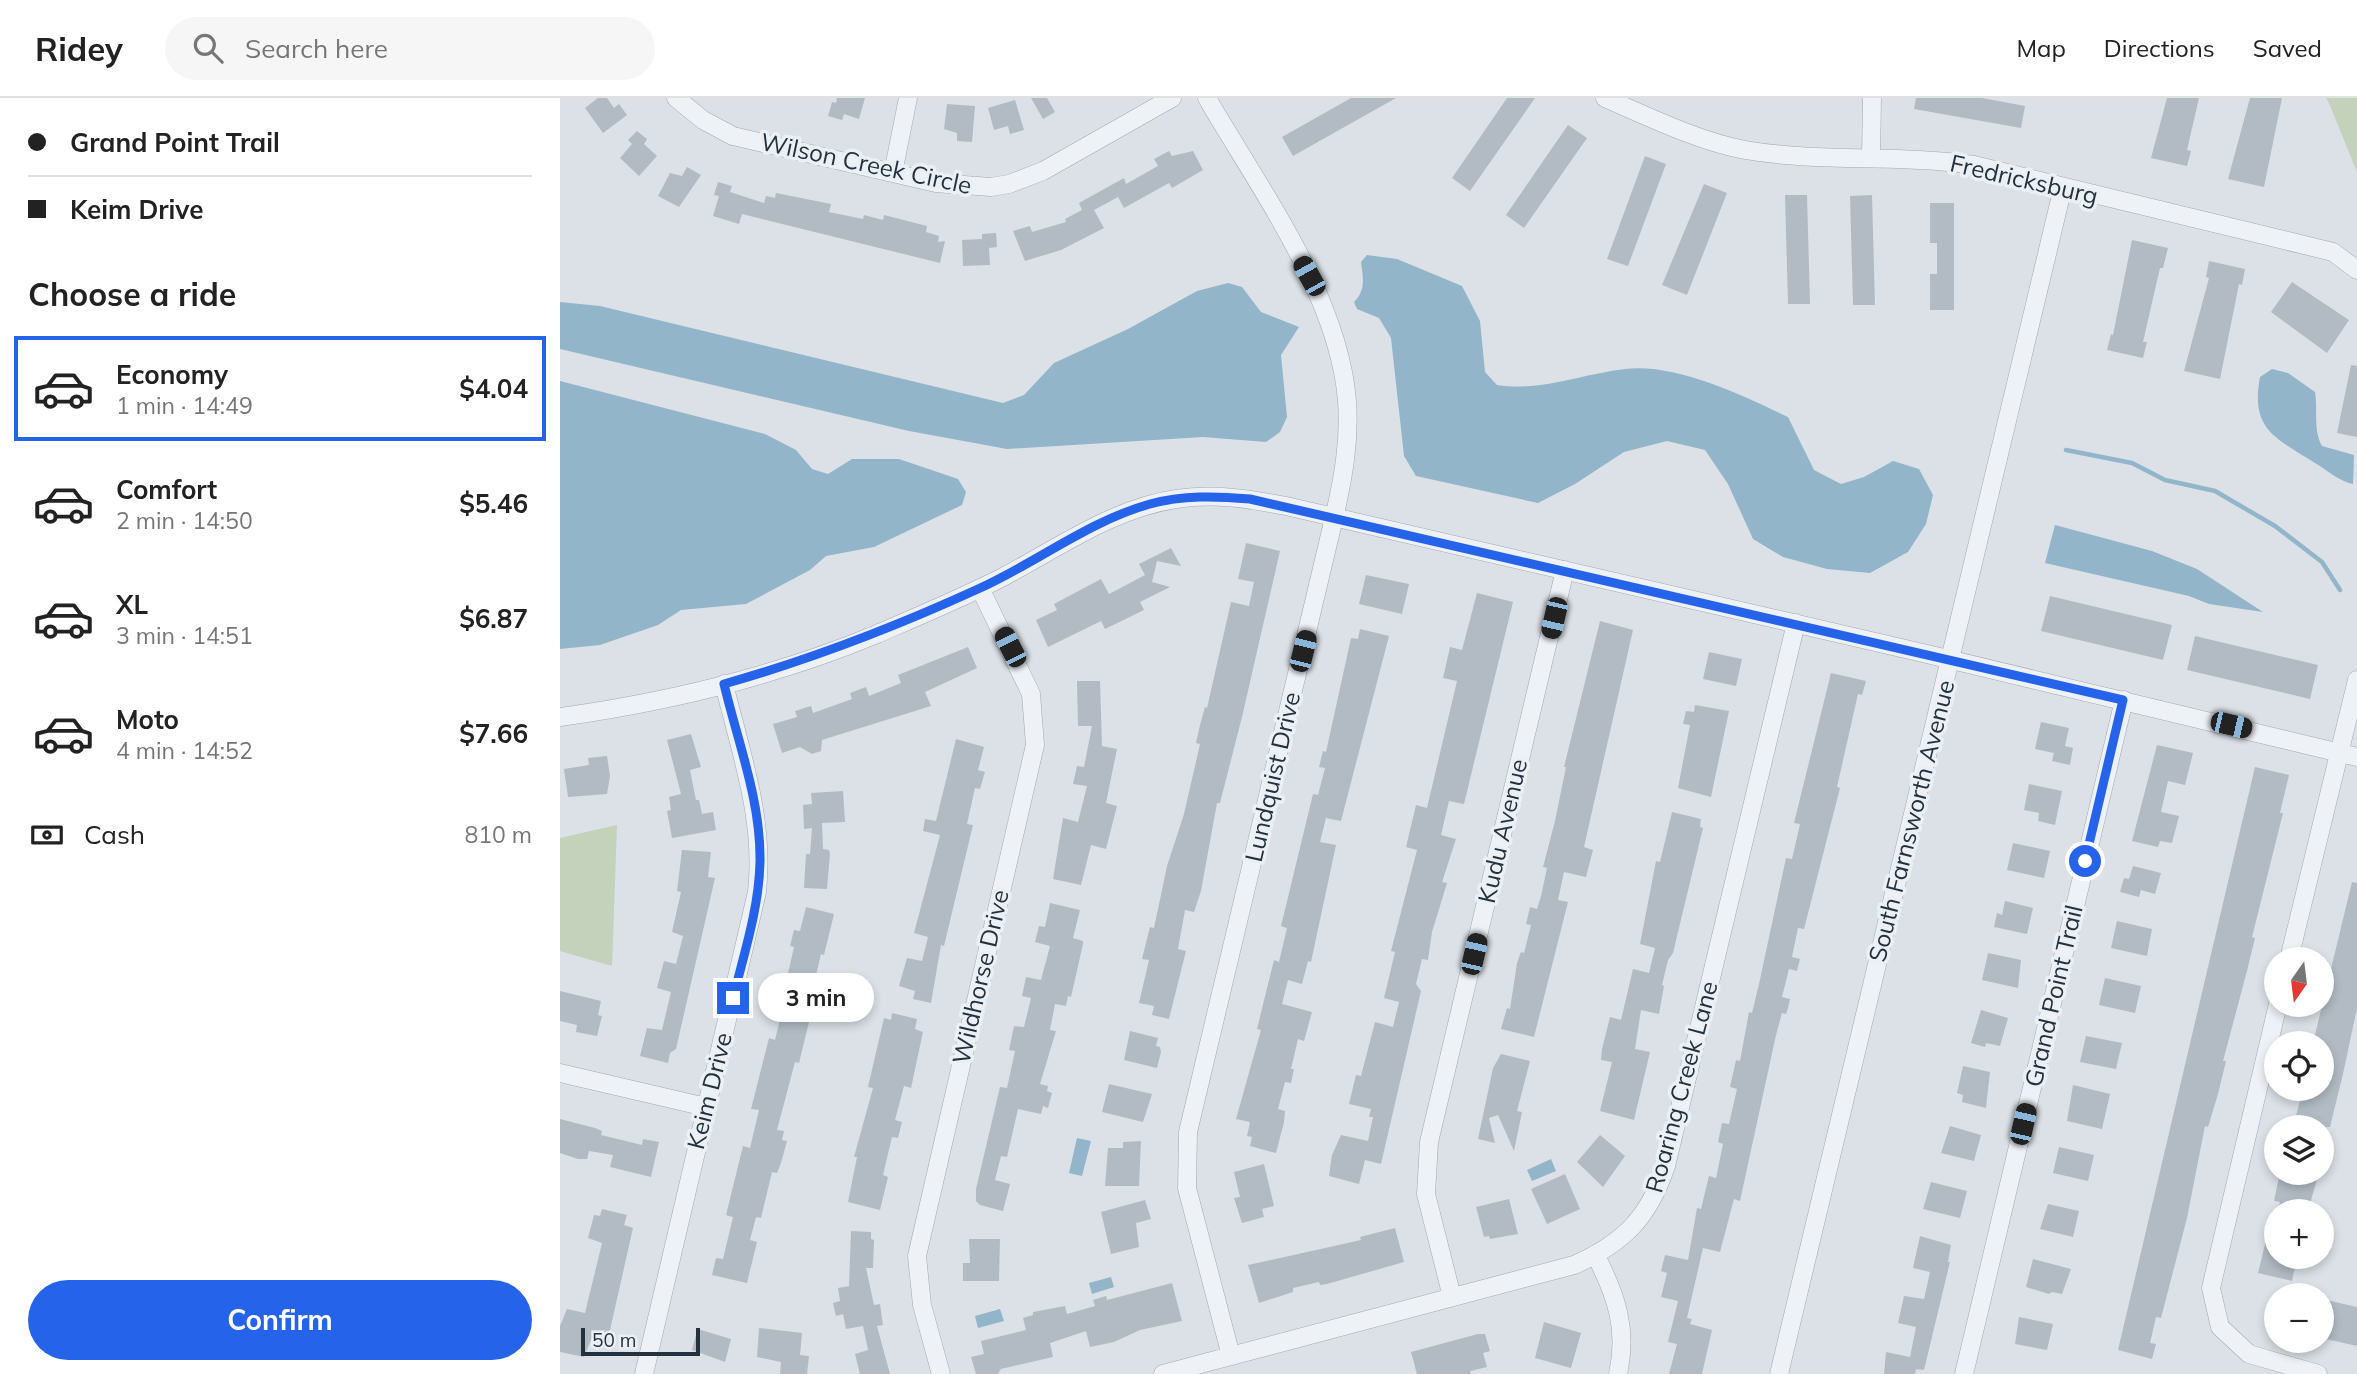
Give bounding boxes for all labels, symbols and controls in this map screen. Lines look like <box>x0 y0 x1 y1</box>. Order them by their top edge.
search box <box>165 17 655 80</box>
text: Ridey <box>35 28 123 69</box>
icon: search <box>189 29 227 67</box>
text: Search here <box>245 32 388 65</box>
text: Map <box>2016 33 2066 63</box>
text: Directions <box>2104 33 2215 63</box>
text: Saved <box>2253 33 2322 63</box>
text: Grand Point Trail <box>70 126 280 159</box>
street label: Wilson Creek Circle <box>758 126 975 200</box>
street label: Fredricksburg <box>1947 147 2101 211</box>
text: Keim Drive <box>70 193 203 226</box>
car <box>1290 253 1329 299</box>
text: Choose a ride <box>28 274 236 314</box>
icon: car <box>32 357 95 420</box>
text: Economy <box>116 358 228 391</box>
text: $4.04 <box>459 372 528 405</box>
text: 1 min · 14:49 <box>116 391 253 420</box>
icon: car <box>32 472 95 535</box>
text: Comfort <box>116 473 217 506</box>
text: $5.46 <box>459 487 528 520</box>
text: 2 min · 14:50 <box>116 506 253 535</box>
icon: car <box>32 587 95 650</box>
text: XL <box>116 588 148 621</box>
car <box>1540 595 1569 641</box>
text: $6.87 <box>459 602 528 635</box>
text: 3 min · 14:51 <box>116 621 253 650</box>
car <box>992 624 1029 670</box>
car <box>1288 628 1319 674</box>
street label: South Farnsworth Avenue <box>1862 677 1961 965</box>
street label: Lundquist Drive <box>1238 689 1306 865</box>
icon: car <box>32 702 95 765</box>
text: Moto <box>116 703 179 736</box>
car <box>2209 710 2254 740</box>
text: $7.66 <box>459 717 528 750</box>
text: 4 min · 14:52 <box>116 736 253 765</box>
street label: Kudu Avenue <box>1471 756 1533 906</box>
icon: cash <box>28 816 66 854</box>
text: Cash <box>84 818 145 851</box>
text: 810 m <box>464 820 532 849</box>
route start <box>2069 845 2101 877</box>
street label: Wildhorse Drive <box>945 887 1015 1067</box>
street label: Grand Point Trail <box>2018 902 2089 1090</box>
car <box>1460 931 1489 977</box>
north arrow <box>2264 947 2334 1017</box>
map controls <box>2264 947 2334 1353</box>
callout: 3 min <box>758 974 873 1023</box>
street label: Roaring Creek Lane <box>1638 978 1724 1196</box>
route end <box>717 982 749 1014</box>
text: 3 min <box>786 983 846 1012</box>
street label: Keim Drive <box>680 1029 738 1152</box>
button: locate <box>2264 1031 2334 1101</box>
car <box>2009 1101 2038 1147</box>
button: layers <box>2264 1115 2334 1185</box>
button: + <box>2264 1199 2334 1269</box>
button: Confirm <box>28 1280 532 1360</box>
button: − <box>2264 1283 2334 1353</box>
scale bar <box>581 1325 700 1357</box>
text: 50 m <box>592 1328 636 1352</box>

